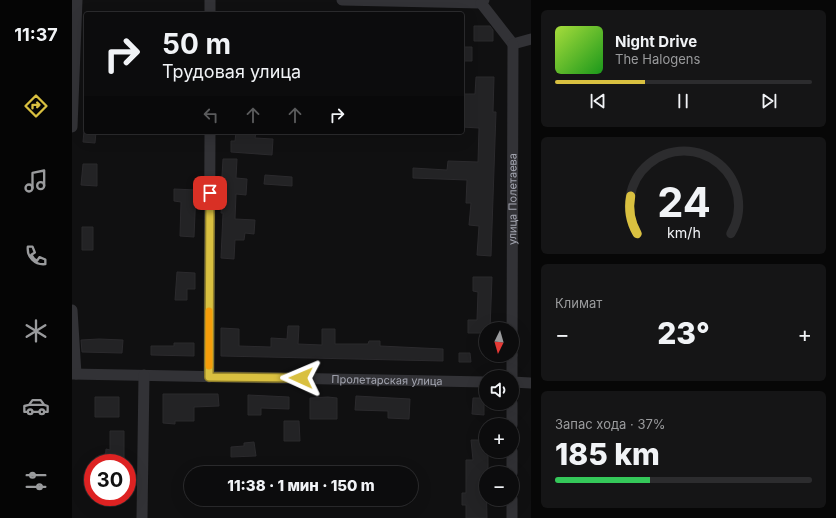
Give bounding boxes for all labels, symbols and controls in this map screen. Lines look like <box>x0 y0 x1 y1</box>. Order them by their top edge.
text: 11:37 <box>14 24 58 45</box>
text: 50 m <box>162 27 231 61</box>
icon: right <box>96 28 148 80</box>
text: Night Drive <box>615 32 697 51</box>
text: The Halogens <box>615 51 700 67</box>
text: Трудовая улица <box>162 61 301 82</box>
icon: previous <box>587 90 609 112</box>
icon: pause <box>672 90 694 112</box>
icon: next <box>758 90 780 112</box>
icon: directions <box>22 92 50 120</box>
icon: left <box>200 104 222 126</box>
icon: ahead <box>242 104 264 126</box>
icon: ahead <box>284 104 306 126</box>
icon: right <box>326 104 348 126</box>
street label: улица Полетаева <box>505 153 520 245</box>
icon: music <box>22 167 50 195</box>
pin <box>193 176 227 210</box>
text: 24 <box>657 176 710 226</box>
icon: arrive <box>199 182 221 204</box>
text: km/h <box>667 223 700 240</box>
icon: phone <box>22 242 50 270</box>
text: Климат <box>555 295 602 311</box>
text: 23° <box>657 315 710 351</box>
icon: climate <box>22 317 50 345</box>
text: − <box>555 321 570 347</box>
text: + <box>797 321 812 347</box>
north arrow <box>479 322 519 362</box>
map controls <box>479 322 519 506</box>
position arrow <box>280 357 322 399</box>
button: sound <box>479 370 519 410</box>
street label: Пролетарская улица <box>331 372 443 388</box>
icon: car <box>22 392 50 420</box>
text: Запас хода · 37% <box>555 416 666 432</box>
button: + <box>479 418 519 458</box>
text: 185 km <box>555 436 660 472</box>
speed limit sign: 30 <box>84 454 136 506</box>
button: − <box>479 466 519 506</box>
icon: filters <box>22 467 50 495</box>
text: 11:38 · 1 мин · 150 m <box>227 476 375 495</box>

